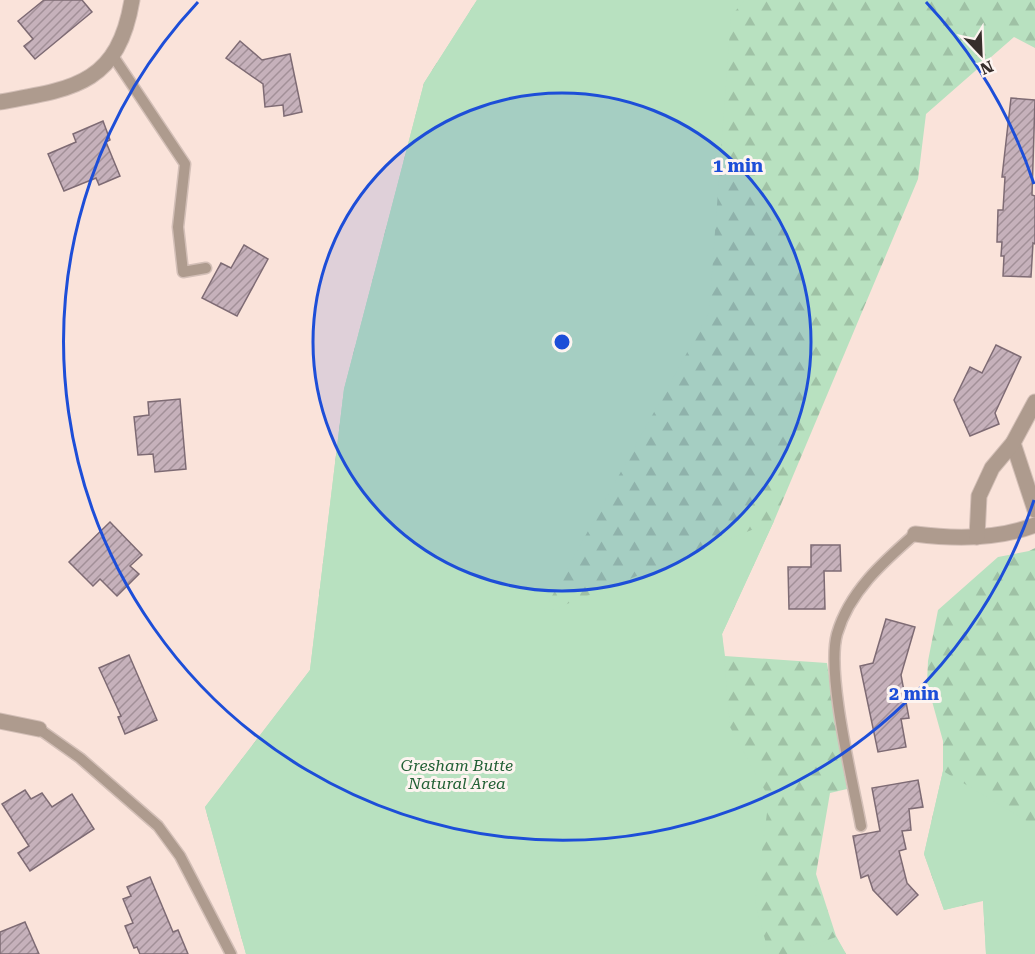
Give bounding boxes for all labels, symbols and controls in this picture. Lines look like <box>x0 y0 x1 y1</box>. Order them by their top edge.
north arrow <box>951 24 1011 84</box>
text: N <box>977 56 996 79</box>
text: 1 min <box>713 155 763 176</box>
centre of rings <box>552 332 572 352</box>
text: 2 min <box>889 683 939 704</box>
park label: Gresham Butte Natural Area <box>401 756 513 793</box>

